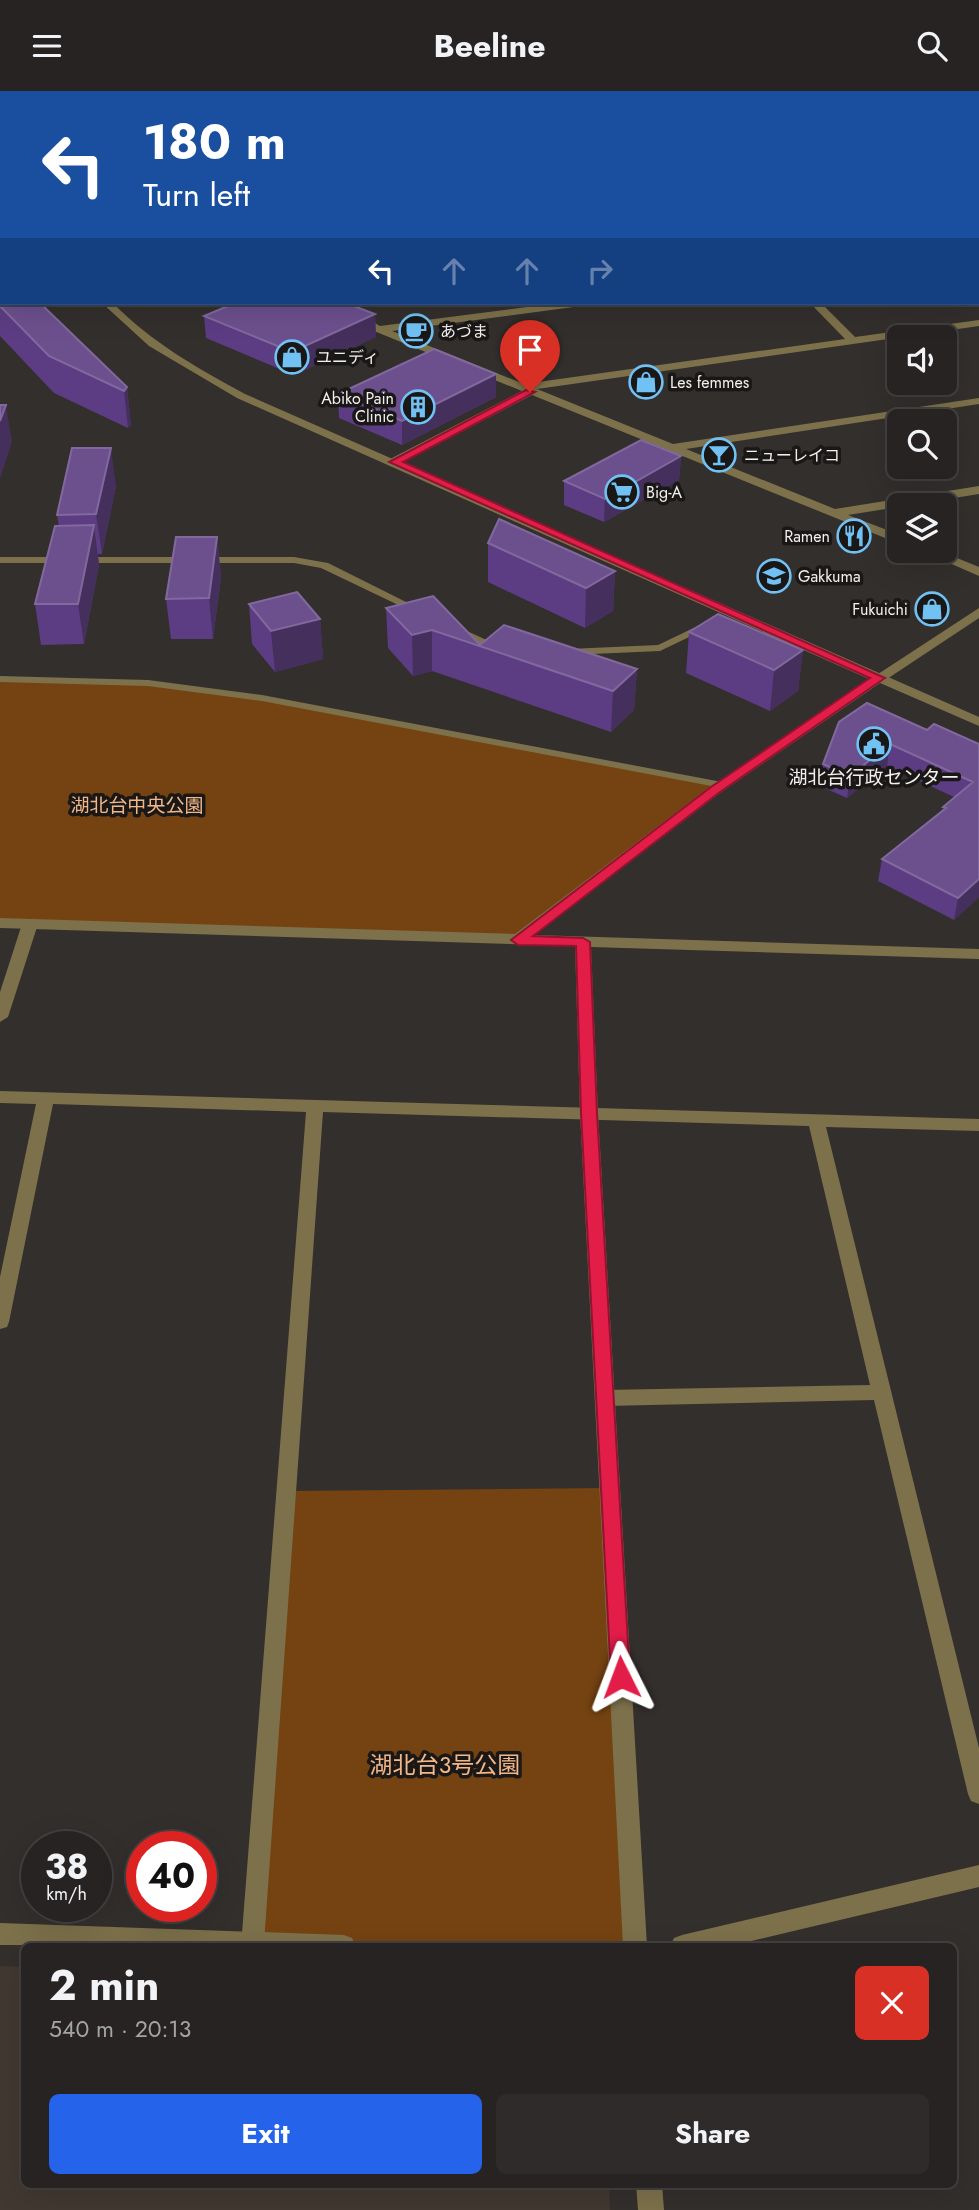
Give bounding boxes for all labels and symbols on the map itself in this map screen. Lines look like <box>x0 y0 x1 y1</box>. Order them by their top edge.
cafe icon: あづま <box>397 312 435 350</box>
place label: あづま <box>440 320 488 343</box>
pin <box>500 320 560 392</box>
shop icon: ユニディ <box>273 338 311 376</box>
place label: ユニディ <box>316 346 379 369</box>
shop icon: Les femmes <box>627 363 665 401</box>
place label: Les femmes <box>670 371 749 394</box>
place label: Abiko Pain Clinic <box>321 387 394 428</box>
building icon: Abiko Pain Clinic <box>399 388 437 426</box>
bar icon: ニューレイコ <box>700 436 738 474</box>
place label: ニューレイコ <box>744 444 840 467</box>
supermarket icon: Big-A <box>603 473 641 511</box>
place label: Big-A <box>646 481 683 504</box>
restaurant icon: Ramen <box>835 517 873 555</box>
place label: Ramen <box>784 525 830 548</box>
school or university icon: Gakkuma <box>755 557 793 595</box>
place label: Gakkuma <box>798 565 861 588</box>
shop icon: Fukuichi <box>913 590 951 628</box>
place label: Fukuichi <box>852 598 908 621</box>
public building icon: 湖北台行政センター <box>855 725 893 763</box>
place label: 湖北台行政センター <box>788 764 960 791</box>
park label: 湖北台中央公園 <box>70 792 204 819</box>
position arrow <box>584 1640 658 1714</box>
park label: 湖北台3号公園 <box>370 1748 520 1782</box>
speed limit sign: 40 <box>126 1831 217 1922</box>

